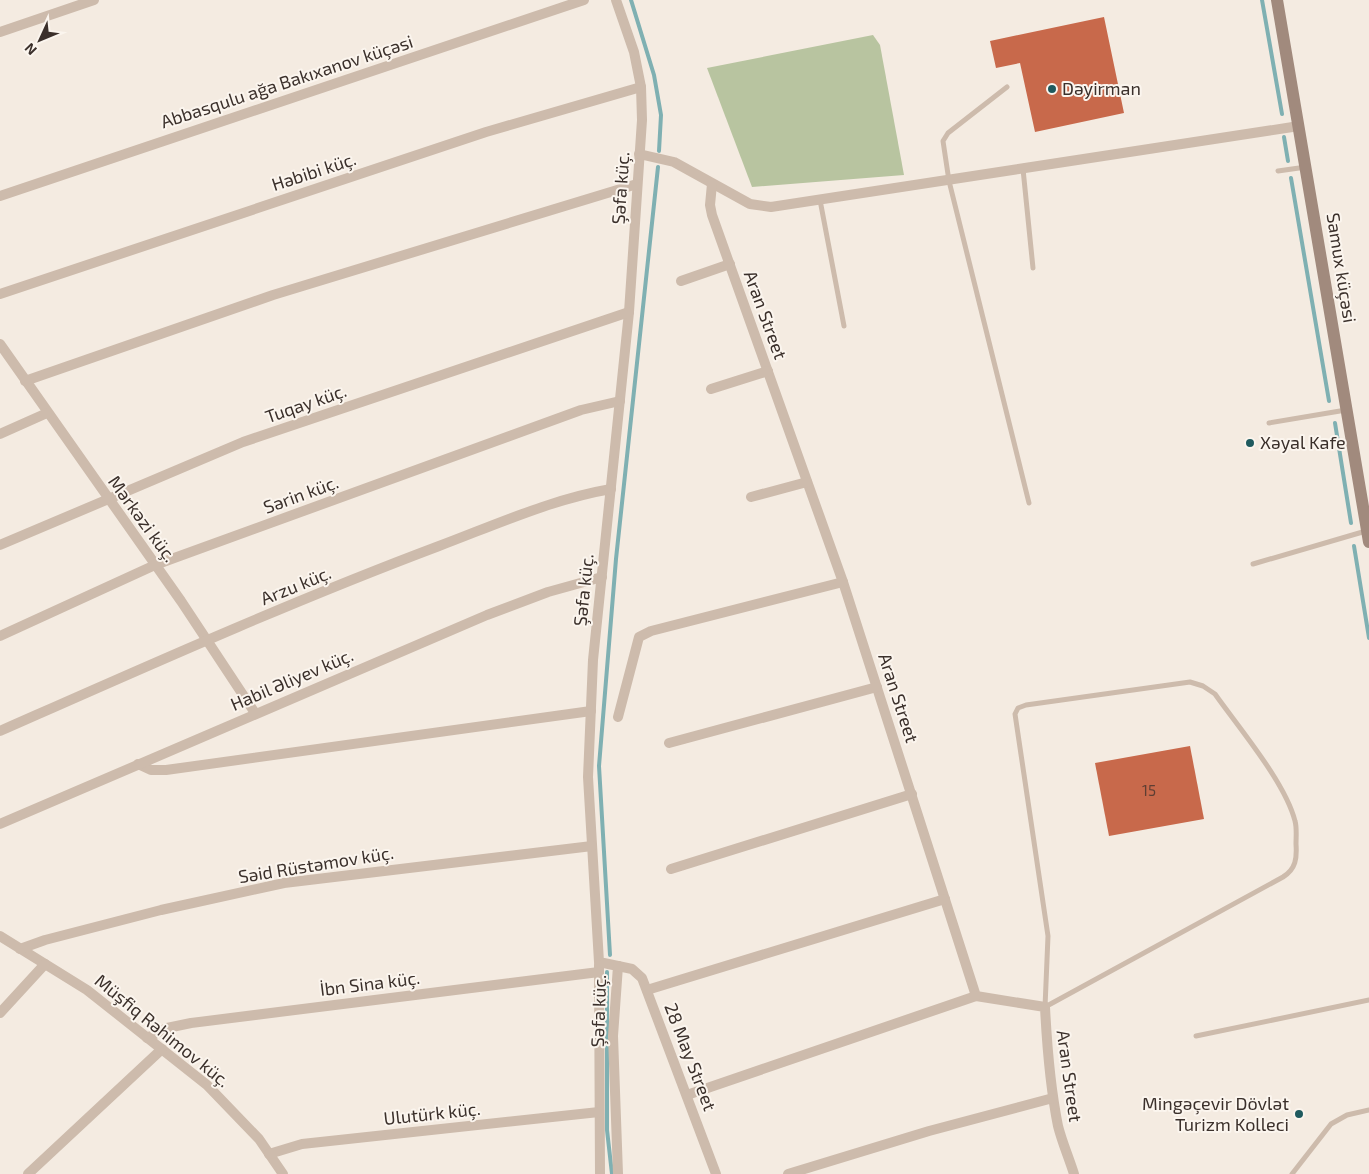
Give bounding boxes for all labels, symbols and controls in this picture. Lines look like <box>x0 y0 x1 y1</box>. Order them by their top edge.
north arrow <box>15 15 65 65</box>
street label: Abbasqulu ağa Bakıxanov küçəsi <box>158 30 416 133</box>
text: N <box>21 40 40 59</box>
place label: Dəyirman <box>1062 77 1141 99</box>
marker: Dəyirman <box>1046 83 1058 95</box>
street label: Həbibi küç. <box>269 147 359 196</box>
street label: Şəfa küç. <box>606 151 635 225</box>
street label: Samux küçəsi <box>1321 211 1362 325</box>
street label: Aran Street <box>740 267 792 362</box>
street label: Tuqay küç. <box>262 379 350 428</box>
place label: Xəyal Kafe <box>1260 431 1346 453</box>
marker: Xəyal Kafe <box>1244 437 1256 449</box>
street label: Sərin küç. <box>260 470 342 519</box>
street label: Mərkəzi küç. <box>103 471 182 567</box>
street label: Şəfa küç. <box>568 553 599 627</box>
street label: Arzu küç. <box>257 561 335 610</box>
street label: Habil Əliyev küç. <box>227 643 357 716</box>
street label: Aran Street <box>874 650 924 745</box>
house number: 15 <box>1142 781 1156 799</box>
street label: Səid Rüstəmov küç. <box>237 841 395 888</box>
street label: İbn Sina küç. <box>319 966 421 1001</box>
street label: Müşfiq Rəhimov küç. <box>90 969 235 1092</box>
street label: Şəfa küç. <box>586 974 611 1048</box>
street label: 28 May Street <box>660 1000 722 1114</box>
street label: Aran Street <box>1053 1028 1087 1123</box>
place label: Mingəçevir Dövlət Turizm Kolleci <box>1142 1092 1289 1135</box>
street label: Ulutürk küç. <box>382 1097 482 1130</box>
marker: Mingəçevir Dövlət Turizm Kolleci <box>1293 1108 1305 1120</box>

